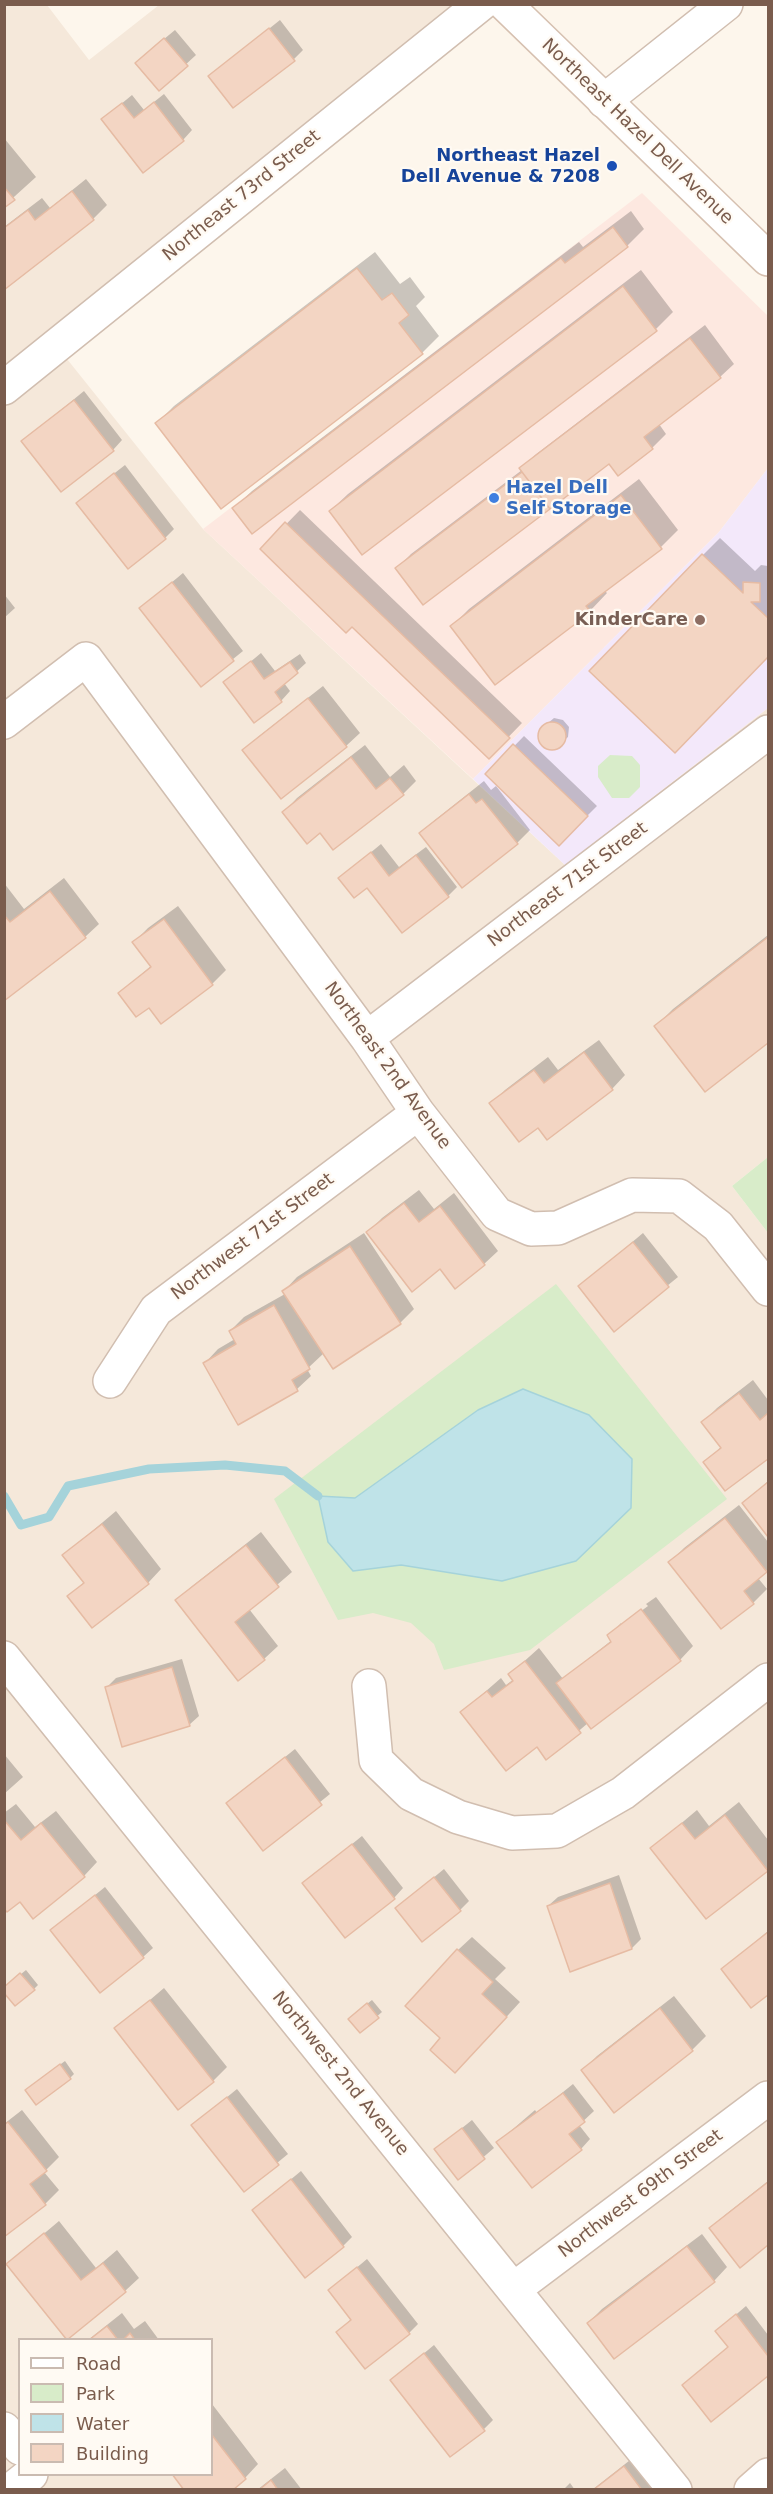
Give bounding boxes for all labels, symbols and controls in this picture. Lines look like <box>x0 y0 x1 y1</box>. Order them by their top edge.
street label: Northeast Hazel Dell Avenue <box>537 35 737 229</box>
street label: Northeast 73rd Street <box>159 126 325 266</box>
place label: Northeast Hazel Dell Avenue & 7208 <box>401 145 600 188</box>
marker: Northeast Hazel Dell Avenue & 7208 <box>605 159 619 173</box>
place label: Hazel Dell Self Storage <box>506 477 631 520</box>
marker: Hazel Dell Self Storage <box>487 491 501 505</box>
place label: KinderCare <box>575 609 688 631</box>
marker: KinderCare <box>693 613 707 627</box>
street label: Northeast 71st Street <box>484 818 652 952</box>
street label: Northeast 2nd Avenue <box>319 978 455 1154</box>
street label: Northwest 71st Street <box>167 1169 339 1305</box>
street label: Northwest 2nd Avenue <box>267 1987 413 2161</box>
street label: Northwest 69th Street <box>555 2125 727 2263</box>
legend <box>18 2338 213 2476</box>
text: Road <box>76 2353 121 2374</box>
text: Park <box>76 2383 115 2404</box>
text: Water <box>76 2413 129 2434</box>
text: Building <box>76 2443 149 2464</box>

